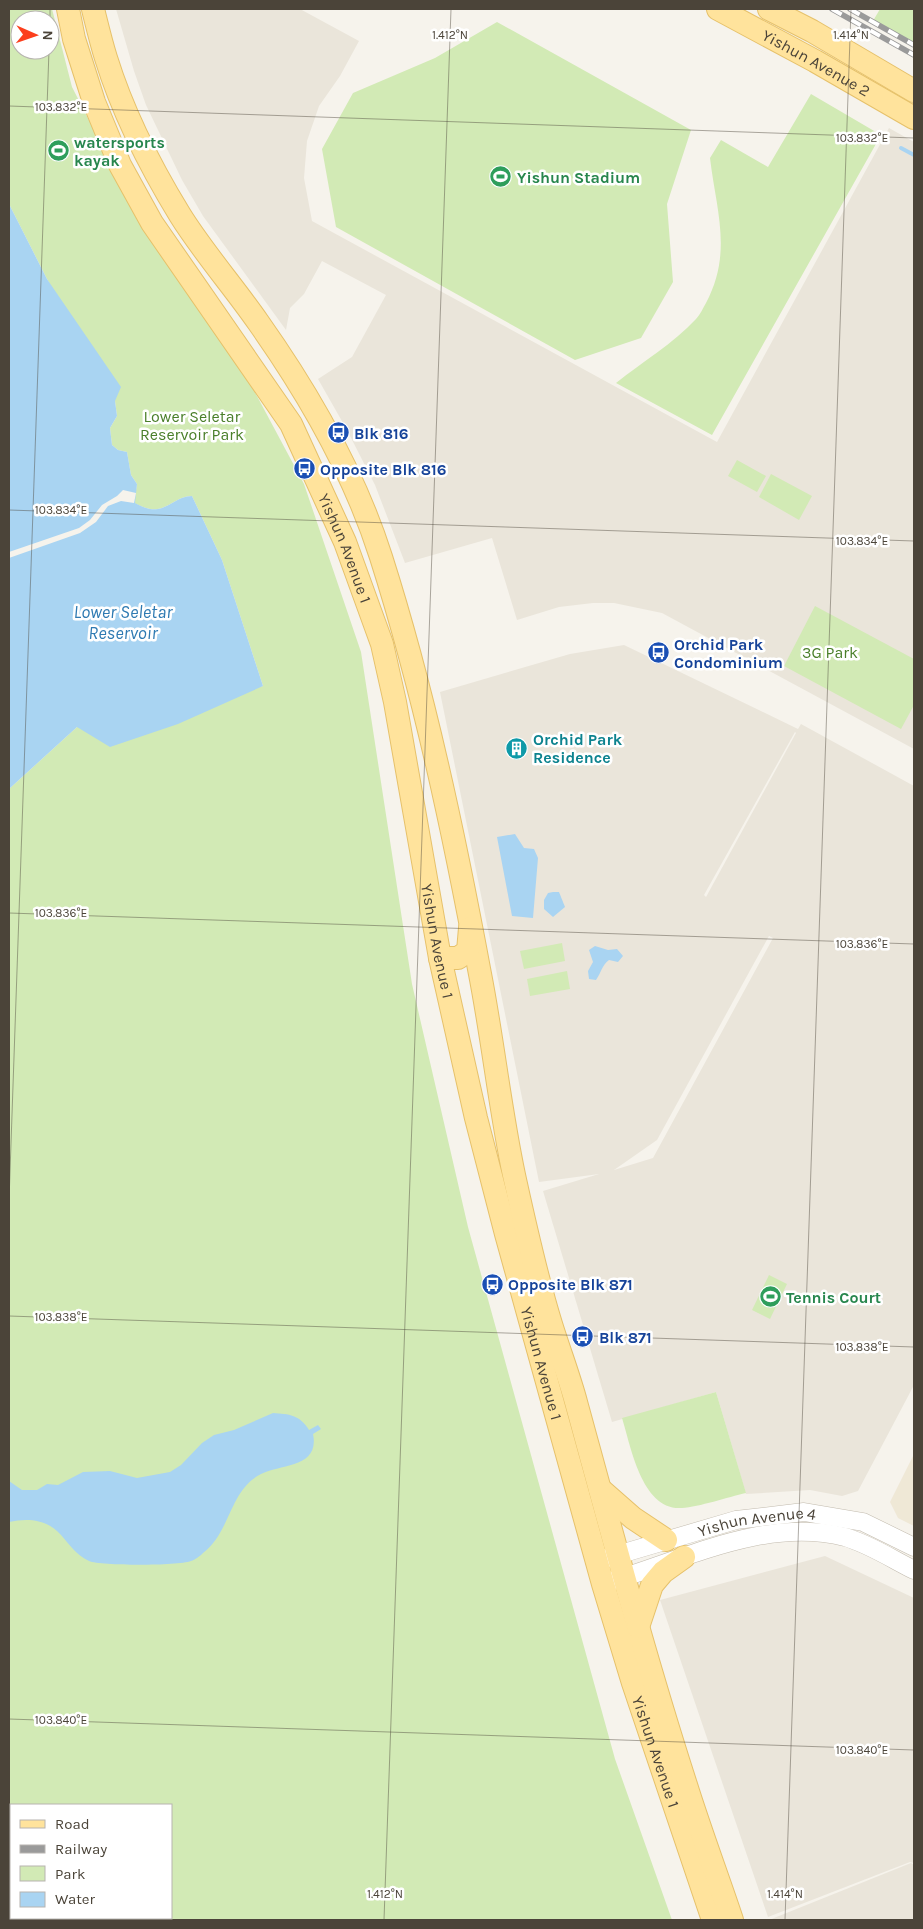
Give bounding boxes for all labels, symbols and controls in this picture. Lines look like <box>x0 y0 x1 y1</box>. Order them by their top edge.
north arrow <box>10 10 60 60</box>
street label: Yishun Avenue 2 <box>759 25 874 100</box>
text: 1.412°N <box>432 28 468 42</box>
text: 1.414°N <box>833 28 869 42</box>
text: N <box>39 30 56 41</box>
text: 103.832°E <box>35 100 87 114</box>
text: 103.832°E <box>836 131 888 145</box>
place label: watersports kayak <box>74 133 165 170</box>
sports icon: watersports kayak <box>46 139 70 163</box>
sports icon: Yishun Stadium <box>489 165 513 189</box>
place label: Yishun Stadium <box>517 168 640 187</box>
park label: Lower Seletar Reservoir Park <box>140 407 244 444</box>
bus stop icon: Blk 816 <box>326 421 350 445</box>
place label: Blk 816 <box>354 424 409 443</box>
bus stop icon: Opposite Blk 816 <box>292 457 316 481</box>
place label: Opposite Blk 816 <box>320 460 447 479</box>
street label: Yishun Avenue 1 <box>314 490 376 605</box>
text: 103.834°E <box>35 503 87 517</box>
text: 103.834°E <box>836 534 888 548</box>
water label: Lower Seletar Reservoir <box>74 601 173 644</box>
place label: Orchid Park Condominium <box>674 635 783 672</box>
bus stop icon: Orchid Park Condominium <box>646 641 670 665</box>
park label: 3G Park <box>802 643 858 662</box>
place label: Orchid Park Residence <box>533 730 623 767</box>
building icon: Orchid Park Residence <box>505 736 529 760</box>
street label: Yishun Avenue 1 <box>418 882 458 1000</box>
text: 103.836°E <box>35 906 87 920</box>
text: 103.836°E <box>836 937 888 951</box>
bus stop icon: Opposite Blk 871 <box>480 1272 504 1296</box>
place label: Opposite Blk 871 <box>508 1275 633 1294</box>
sports icon: Tennis Court <box>758 1285 782 1309</box>
place label: Tennis Court <box>786 1288 881 1307</box>
street label: Yishun Avenue 1 <box>517 1304 567 1422</box>
text: 103.838°E <box>35 1310 87 1324</box>
bus stop icon: Blk 871 <box>571 1325 595 1349</box>
place label: Blk 871 <box>599 1328 652 1347</box>
text: 103.838°E <box>836 1340 888 1354</box>
street label: Yishun Avenue 4 <box>695 1503 818 1540</box>
street label: Yishun Avenue 1 <box>629 1693 684 1810</box>
text: 103.840°E <box>35 1713 87 1727</box>
text: 103.840°E <box>836 1743 888 1757</box>
legend <box>10 1804 172 1919</box>
text: Road <box>55 1815 90 1833</box>
text: Railway <box>55 1840 107 1858</box>
text: Park <box>55 1865 85 1883</box>
text: 1.412°N <box>367 1887 403 1901</box>
text: 1.414°N <box>767 1887 803 1901</box>
text: Water <box>55 1890 96 1908</box>

